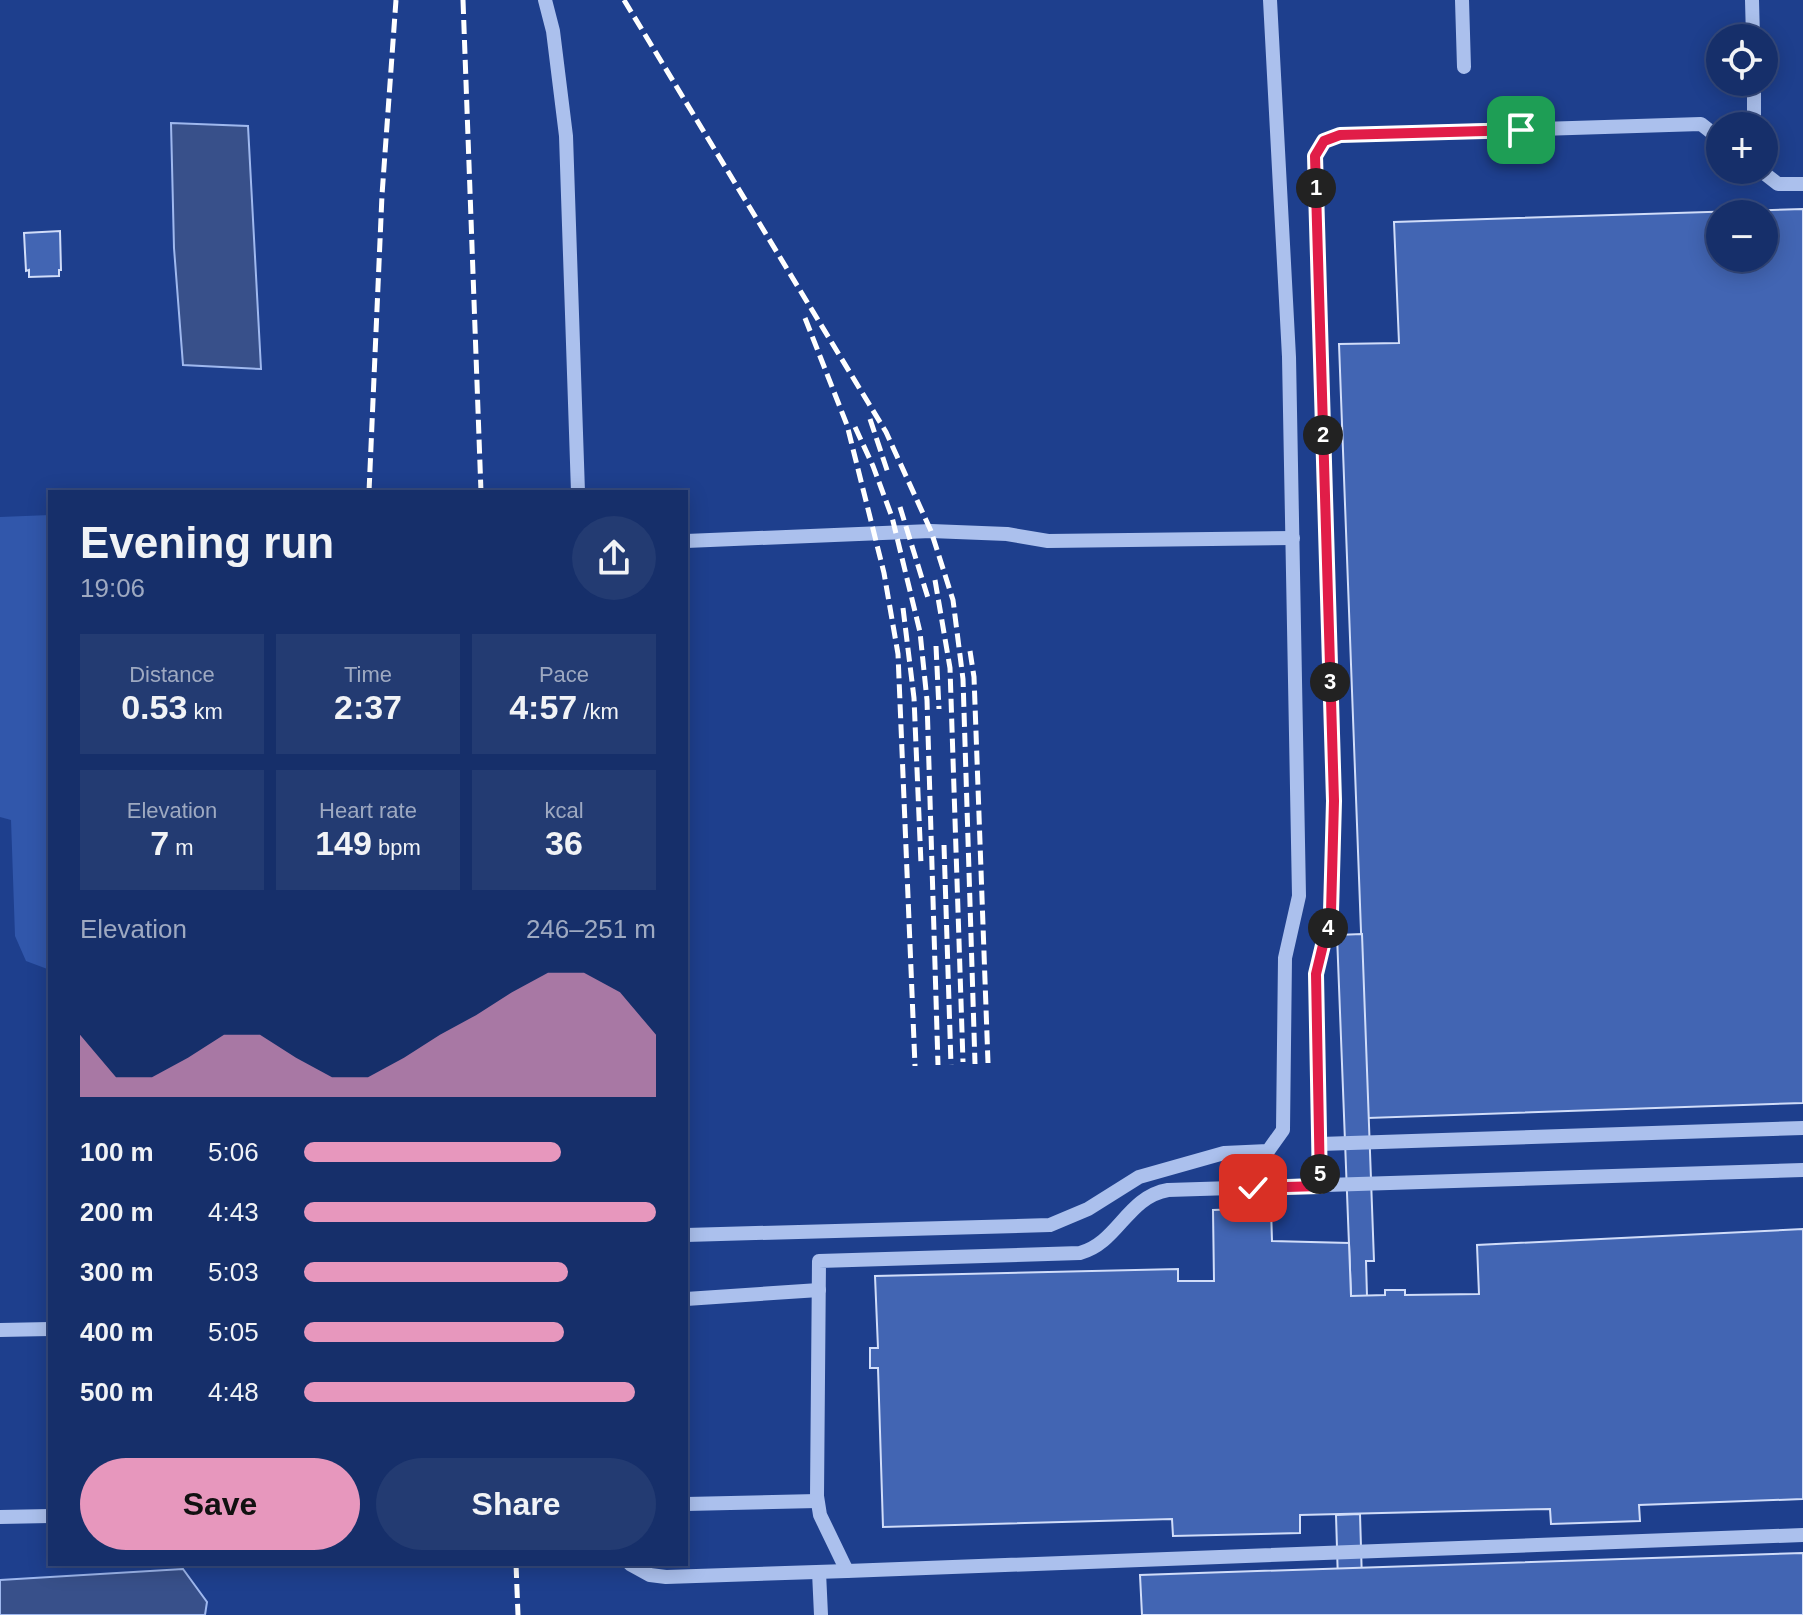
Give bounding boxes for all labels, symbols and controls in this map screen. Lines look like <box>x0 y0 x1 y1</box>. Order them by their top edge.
map controls <box>1706 24 1778 272</box>
button: locate <box>1706 24 1778 96</box>
pin <box>1487 96 1555 164</box>
icon: arrive <box>1499 108 1543 152</box>
button: + <box>1706 112 1778 184</box>
pin: 1 <box>1296 168 1336 208</box>
text: 1 <box>1310 175 1322 200</box>
button: − <box>1706 200 1778 272</box>
pin: 2 <box>1303 415 1343 455</box>
text: 2 <box>1317 422 1329 447</box>
button: share <box>572 516 656 600</box>
text: Evening run <box>80 518 334 567</box>
text: 19:06 <box>80 573 145 603</box>
text: Distance <box>129 662 215 687</box>
text: Time <box>344 662 392 687</box>
text: Pace <box>539 662 589 687</box>
pin: 3 <box>1310 662 1350 702</box>
text: 3 <box>1324 669 1336 694</box>
text: 0.53 <box>121 688 187 726</box>
text: 2:37 <box>334 688 402 726</box>
text: 4:57 <box>509 688 577 726</box>
text: km <box>187 699 223 724</box>
text: /km <box>577 699 619 724</box>
text: Elevation <box>127 798 217 823</box>
text: Heart rate <box>319 798 417 823</box>
text: kcal <box>544 798 584 823</box>
text: 7 <box>150 824 169 862</box>
text: 149 <box>315 824 372 862</box>
text: 36 <box>545 824 583 862</box>
text: m <box>169 835 194 860</box>
text: bpm <box>372 835 421 860</box>
pin: 4 <box>1308 908 1348 948</box>
text: Elevation <box>80 914 187 944</box>
text: 246–251 m <box>526 914 656 944</box>
text: 4 <box>1322 915 1334 940</box>
text: 100 m <box>80 1137 154 1167</box>
text: 5:06 <box>208 1137 259 1167</box>
pin <box>1219 1154 1287 1222</box>
pin: 5 <box>1300 1154 1340 1194</box>
text: 5 <box>1314 1161 1326 1186</box>
icon: check <box>1231 1166 1275 1210</box>
text: 200 m <box>80 1197 154 1227</box>
text: 4:43 <box>208 1197 259 1227</box>
text: 300 m <box>80 1257 154 1287</box>
text: 5:03 <box>208 1257 259 1287</box>
text: 400 m <box>80 1317 154 1347</box>
text: 5:05 <box>208 1317 259 1347</box>
text: 500 m <box>80 1377 154 1407</box>
text: 4:48 <box>208 1377 259 1407</box>
button: Save <box>80 1458 360 1550</box>
button: Share <box>376 1458 656 1550</box>

